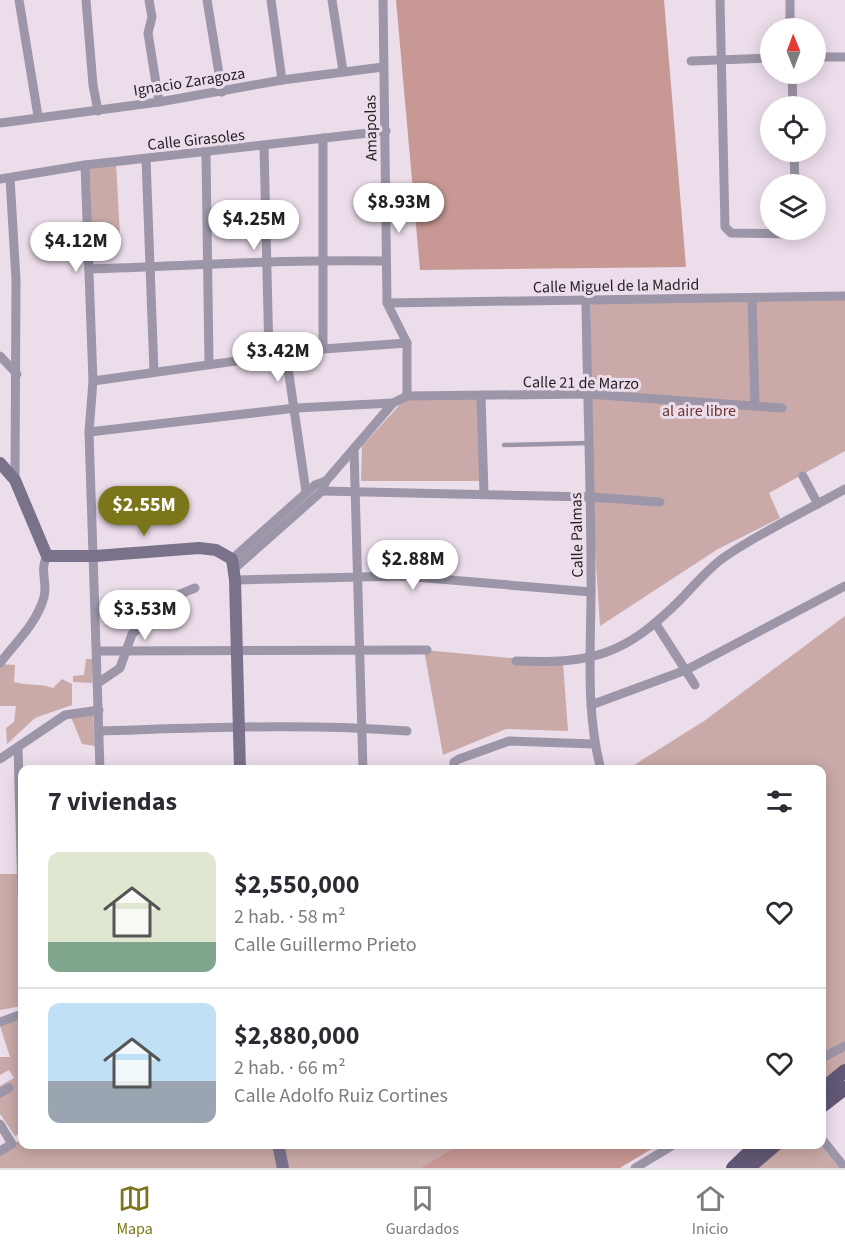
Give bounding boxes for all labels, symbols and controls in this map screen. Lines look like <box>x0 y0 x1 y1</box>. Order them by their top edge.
north arrow <box>760 18 826 84</box>
map controls <box>760 18 826 240</box>
street label: Ignacio Zaragoza <box>132 62 247 102</box>
street label: Amapolas <box>359 94 383 161</box>
button: locate <box>760 96 826 162</box>
street label: Calle Girasoles <box>146 124 246 156</box>
button: layers <box>760 174 826 240</box>
pin: $8.93M <box>350 183 448 234</box>
text: $8.93M <box>367 188 431 216</box>
pin: $4.25M <box>205 200 303 251</box>
text: $4.25M <box>222 205 286 233</box>
pin: $4.12M <box>27 222 125 273</box>
text: $4.12M <box>44 227 108 255</box>
street label: Calle Miguel de la Madrid <box>533 274 699 298</box>
pin: $3.42M <box>229 332 327 383</box>
text: $3.42M <box>246 337 310 365</box>
street label: Calle 21 de Marzo <box>523 371 639 395</box>
park label: al aire libre <box>662 400 736 422</box>
pin: $2.55M <box>95 486 193 537</box>
text: $2.55M <box>112 491 176 519</box>
street label: Calle Palmas <box>565 492 589 578</box>
pin: $2.88M <box>364 540 462 591</box>
text: $2.88M <box>381 545 445 573</box>
pin: $3.53M <box>96 590 194 641</box>
text: $3.53M <box>113 595 177 623</box>
text: 7 viviendas <box>48 783 177 820</box>
icon: filters <box>763 785 796 818</box>
text: $2,550,000 <box>234 866 359 903</box>
icon: home <box>96 876 168 948</box>
icon: heart <box>763 896 796 929</box>
text: 2 hab. · 58 m² <box>234 903 346 931</box>
text: Calle Guillermo Prieto <box>234 931 416 959</box>
text: $2,880,000 <box>234 1017 359 1054</box>
icon: home <box>96 1027 168 1099</box>
icon: heart <box>763 1047 796 1080</box>
text: 2 hab. · 66 m² <box>234 1054 346 1082</box>
text: Calle Adolfo Ruiz Cortines <box>234 1082 448 1110</box>
tab: Mapa <box>116 1182 153 1240</box>
tab: Guardados <box>386 1182 459 1240</box>
tab: Inicio <box>692 1182 729 1240</box>

